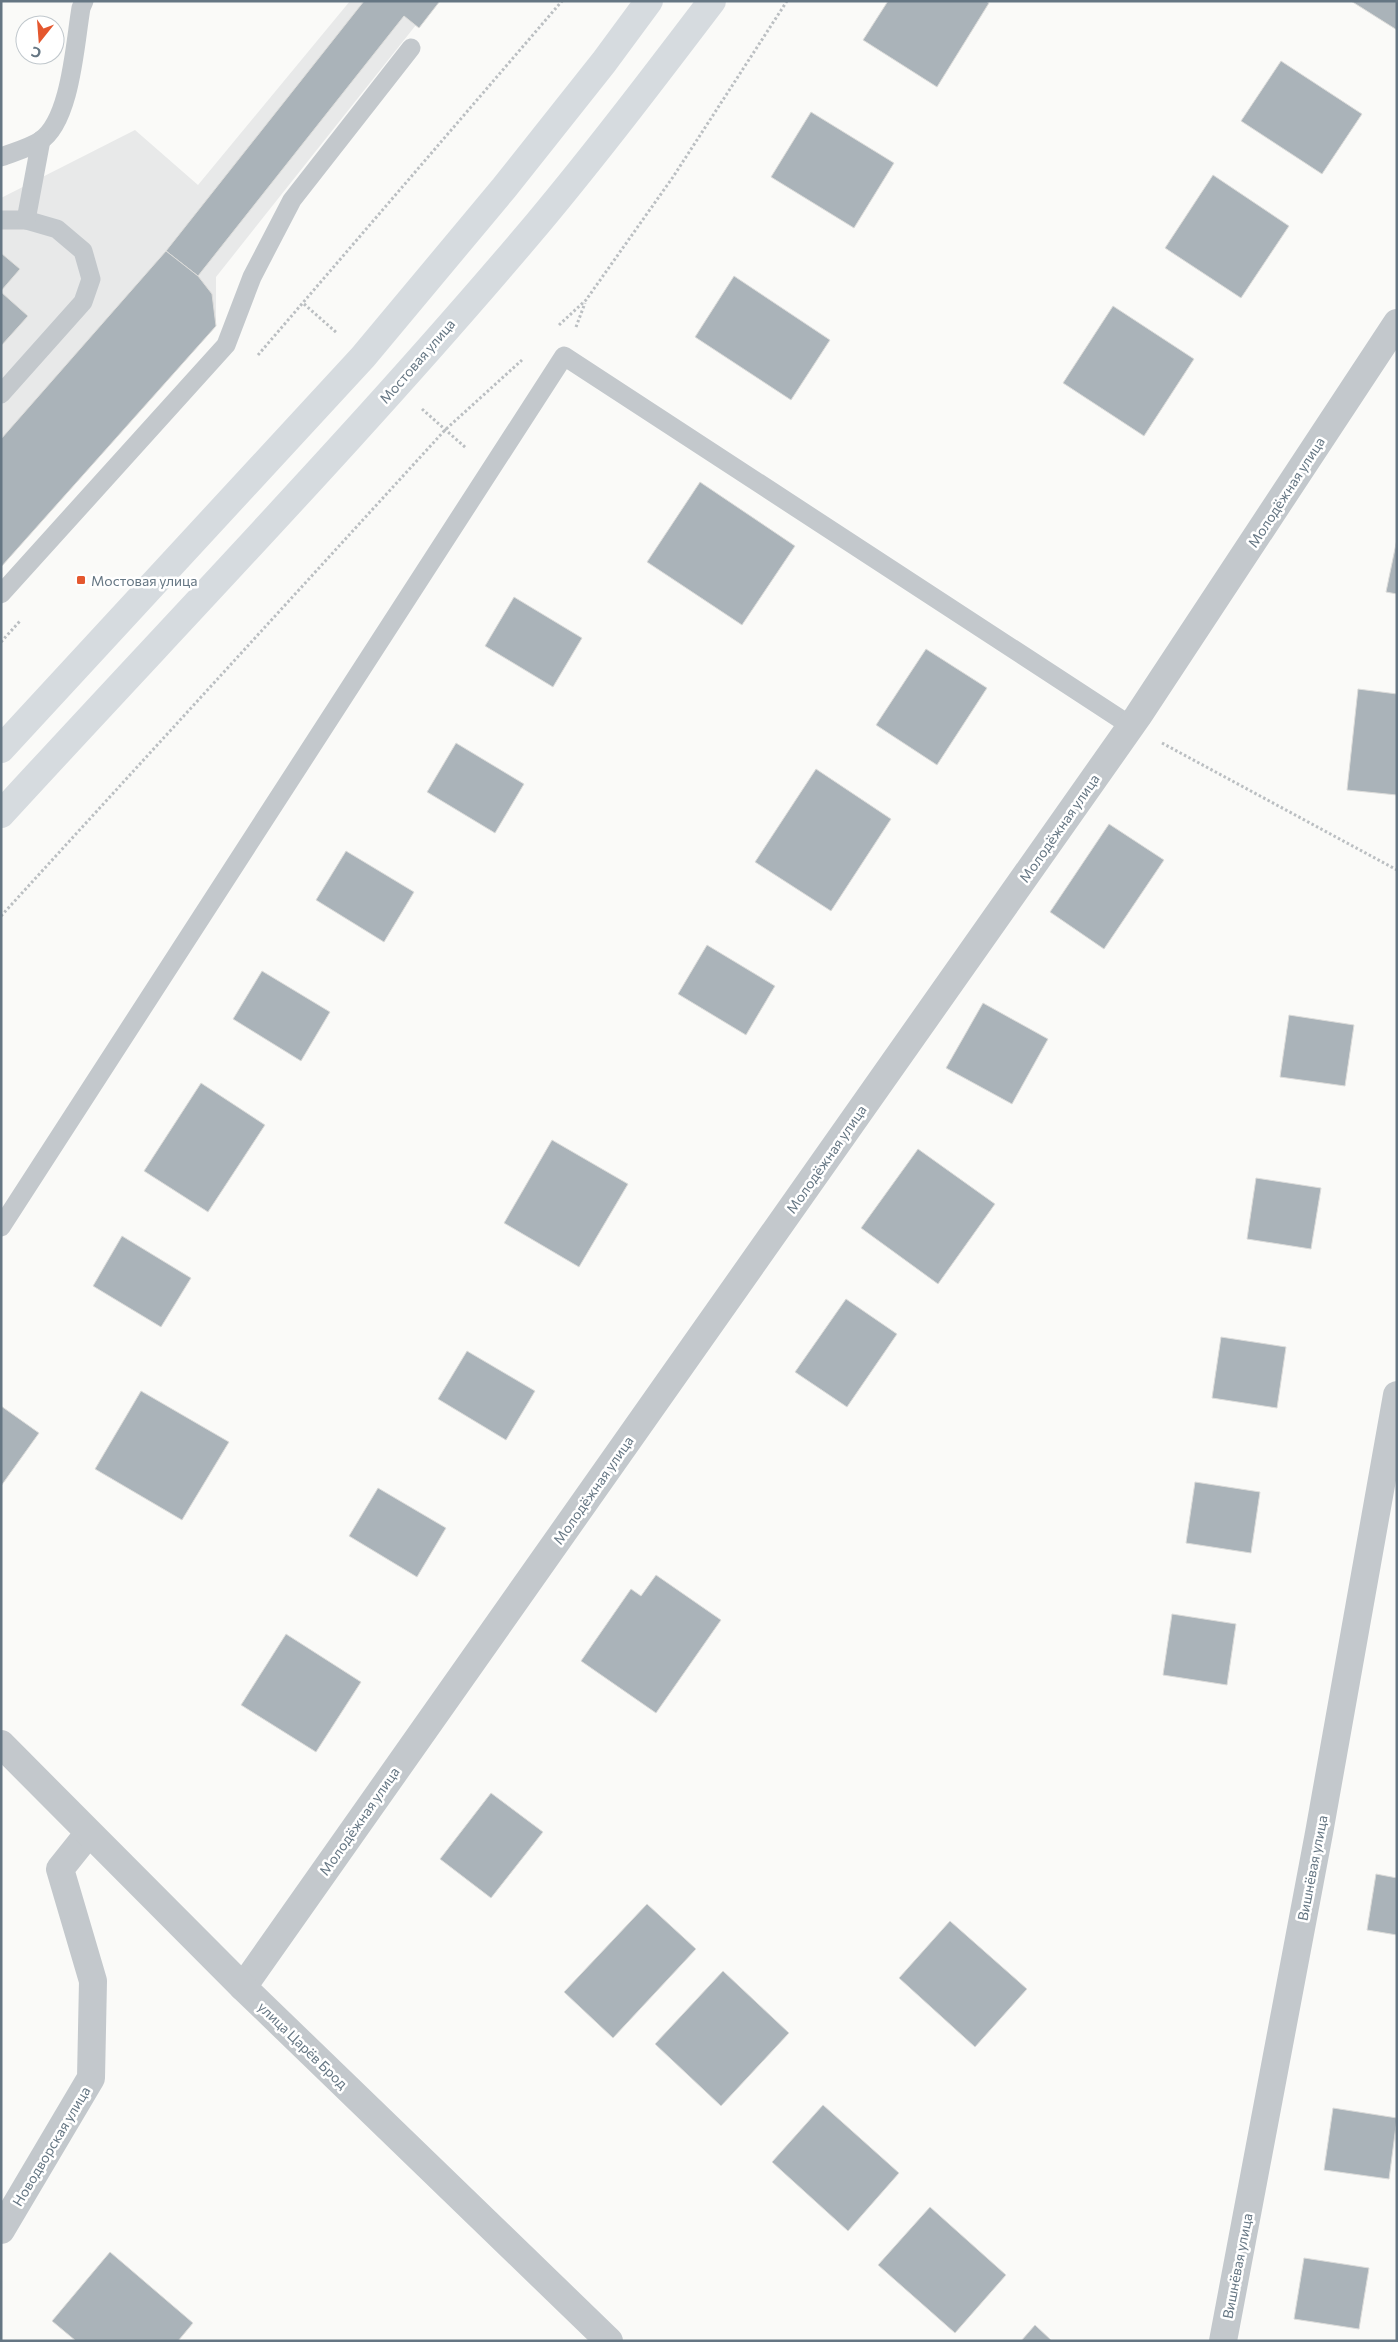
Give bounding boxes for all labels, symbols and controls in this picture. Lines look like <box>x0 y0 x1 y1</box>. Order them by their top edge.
north arrow <box>15 15 65 65</box>
text: С <box>29 43 43 62</box>
street label: Мостовая улица <box>376 315 458 407</box>
street label: Молодёжная улица <box>1244 434 1328 550</box>
place label: Мостовая улица <box>91 572 198 589</box>
marker: Мостовая улица <box>75 574 87 586</box>
street label: Молодёжная улица <box>1015 771 1103 885</box>
street label: Молодёжная улица <box>782 1102 870 1216</box>
street label: Молодёжная улица <box>549 1433 637 1547</box>
street label: Молодёжная улица <box>315 1764 403 1878</box>
street label: Вишнёвая улица <box>1293 1814 1331 1922</box>
street label: улица Царёв Брод <box>255 1998 351 2092</box>
street label: Новодворская улица <box>9 2083 93 2209</box>
street label: Вишнёвая улица <box>1218 2212 1256 2320</box>

